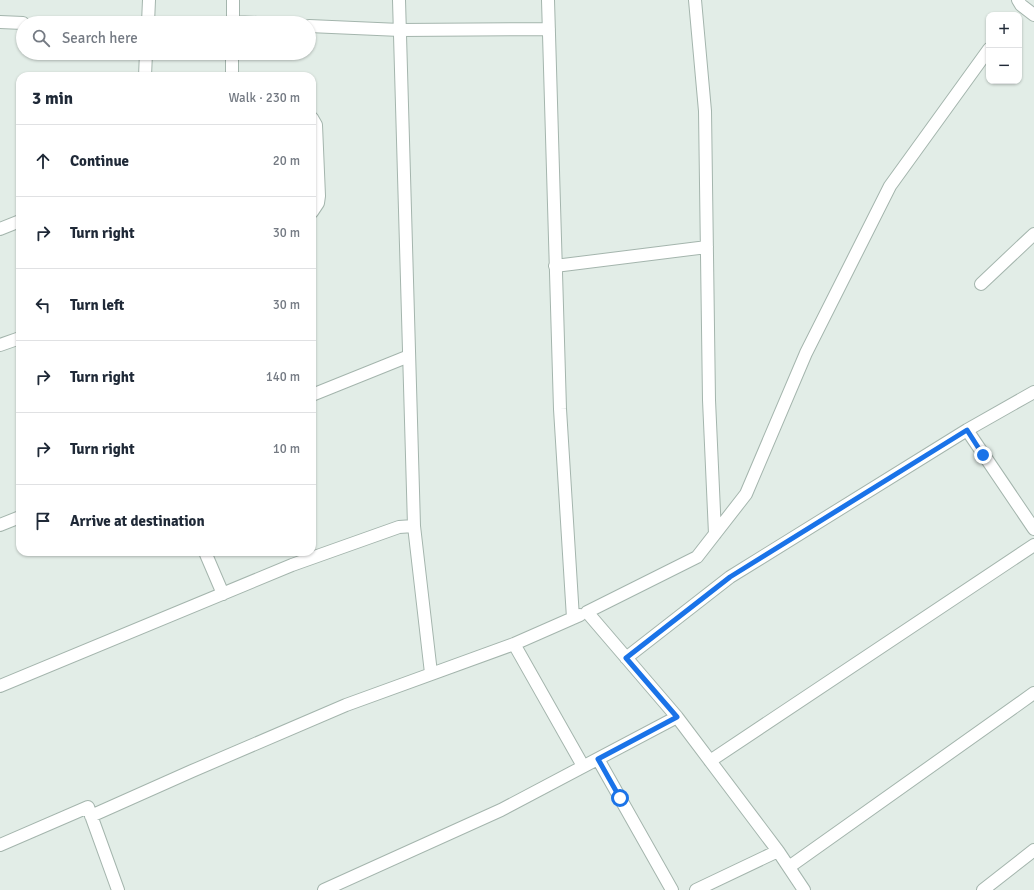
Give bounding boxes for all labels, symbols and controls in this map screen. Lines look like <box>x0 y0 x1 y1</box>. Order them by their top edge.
map controls <box>986 12 1022 84</box>
button: + <box>986 12 1022 48</box>
search box <box>16 16 316 60</box>
icon: search <box>30 27 52 49</box>
text: Search here <box>62 29 138 47</box>
button: − <box>986 48 1022 84</box>
text: 3 min <box>32 88 73 109</box>
text: Walk · 230 m <box>229 90 300 106</box>
icon: ahead <box>32 150 54 172</box>
text: Continue <box>70 152 129 170</box>
text: 20 m <box>273 153 300 169</box>
icon: right <box>32 222 54 244</box>
text: Turn right <box>70 224 135 242</box>
text: 30 m <box>273 225 300 241</box>
icon: left <box>32 294 54 316</box>
text: Turn left <box>70 296 124 314</box>
text: 30 m <box>273 297 300 313</box>
icon: right <box>32 366 54 388</box>
text: Turn right <box>70 368 135 386</box>
text: 140 m <box>266 369 300 385</box>
icon: right <box>32 438 54 460</box>
text: Turn right <box>70 440 135 458</box>
text: 10 m <box>273 441 300 457</box>
route end <box>974 446 992 464</box>
icon: arrive <box>32 510 54 532</box>
text: Arrive at destination <box>70 512 205 530</box>
route start <box>611 789 629 807</box>

